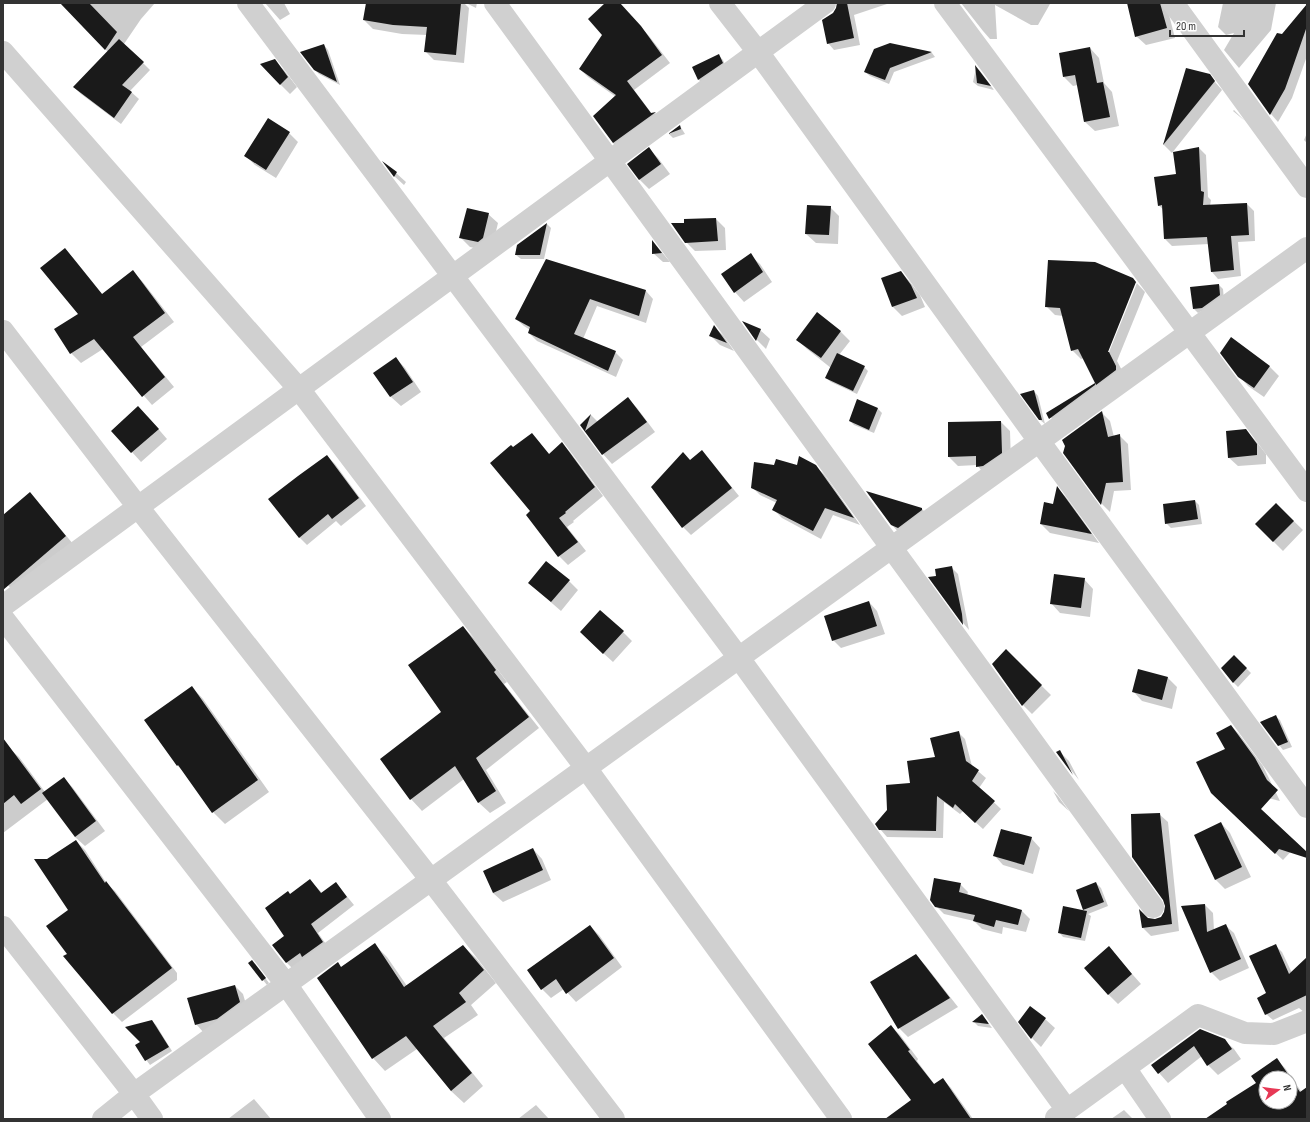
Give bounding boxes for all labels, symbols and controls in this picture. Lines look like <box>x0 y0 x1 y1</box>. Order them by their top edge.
scale bar <box>1170 12 1244 38</box>
text: 20 m <box>1176 19 1196 34</box>
north arrow <box>1258 1070 1298 1110</box>
text: N <box>1280 1083 1294 1092</box>

